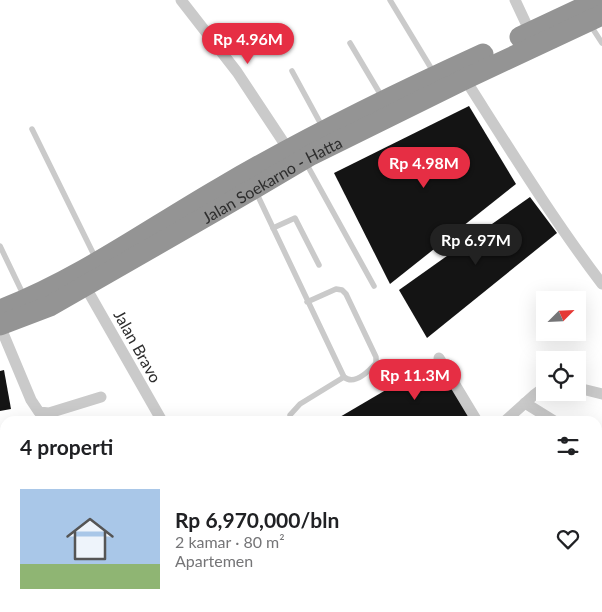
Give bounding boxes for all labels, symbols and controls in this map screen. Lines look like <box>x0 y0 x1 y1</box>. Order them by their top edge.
pin: Rp 4.96M <box>196 22 300 65</box>
text: Rp 4.96M <box>213 29 283 48</box>
street label: Jalan Soekarno - Hatta <box>198 132 345 226</box>
pin: Rp 4.98M <box>372 146 476 189</box>
text: Rp 4.98M <box>389 153 459 172</box>
pin: Rp 6.97M <box>424 224 528 266</box>
text: Rp 6.97M <box>441 230 511 249</box>
north arrow <box>536 291 586 341</box>
map controls <box>536 291 586 401</box>
street label: Jalan Bravo <box>110 306 166 386</box>
button: locate <box>536 351 586 401</box>
pin: Rp 11.3M <box>363 358 467 401</box>
text: Rp 11.3M <box>380 365 450 384</box>
icon: filters <box>554 432 582 460</box>
text: 4 properti <box>20 434 113 459</box>
text: Rp 6,970,000/bln <box>175 507 339 532</box>
icon: home <box>60 509 120 569</box>
icon: heart <box>554 525 582 553</box>
text: 2 kamar · 80 m² <box>175 532 285 551</box>
text: Apartemen <box>175 551 253 570</box>

